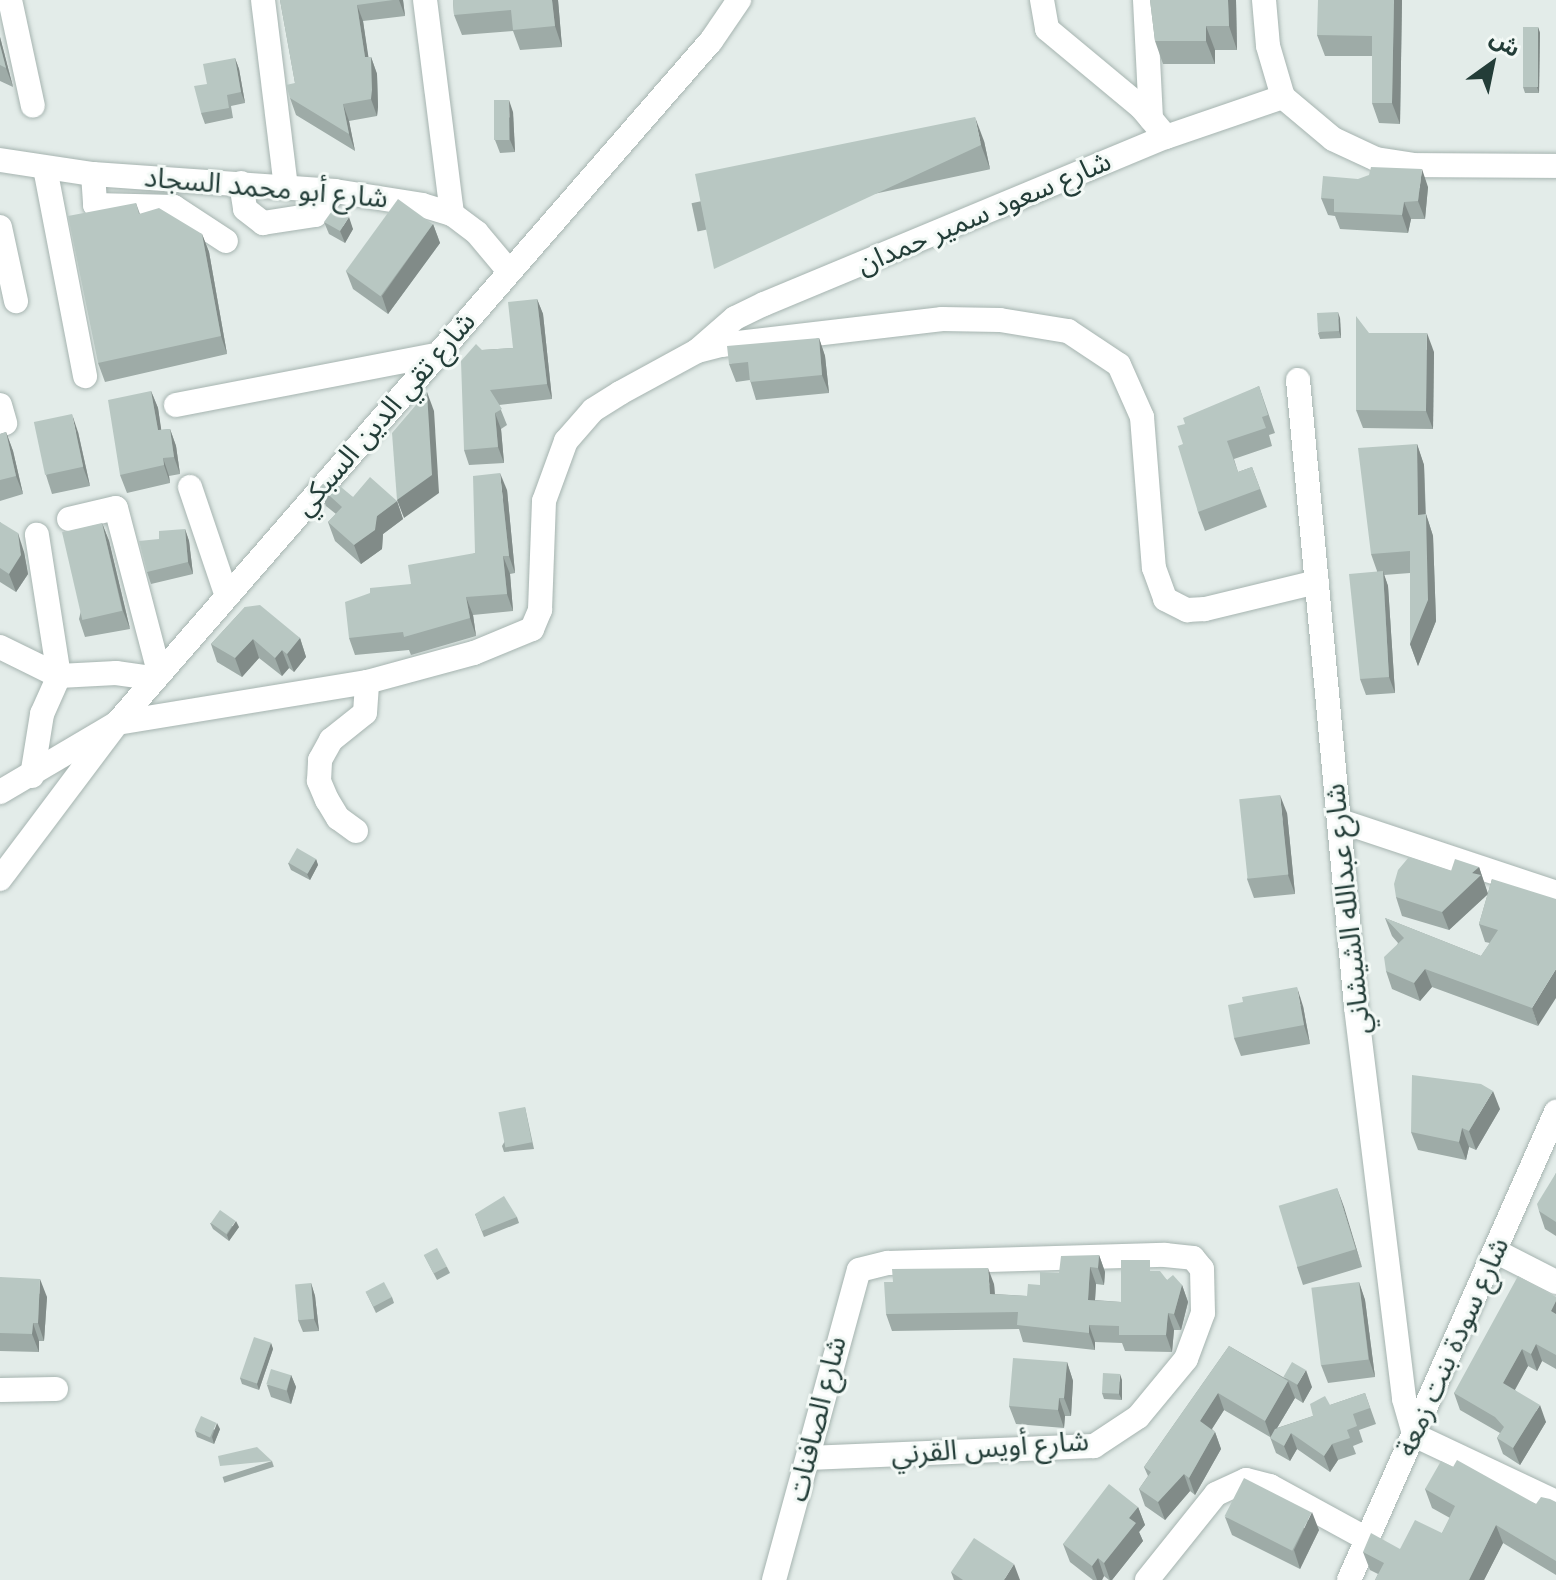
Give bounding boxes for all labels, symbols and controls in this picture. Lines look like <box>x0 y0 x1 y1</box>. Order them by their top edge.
north arrow <box>1452 24 1532 104</box>
text: ش <box>1485 25 1525 63</box>
street label: شارع سعود سمير حمدان <box>852 144 1116 282</box>
street label: شارع أبو محمد السجاد <box>143 161 389 215</box>
street label: شارع تقي الدين السبكي <box>287 305 483 523</box>
street label: شارع عبدالله الشيشاني <box>1318 782 1378 1036</box>
street label: شارع سودة بنت زمعة <box>1390 1232 1516 1462</box>
street label: شارع الصافنات <box>780 1333 854 1505</box>
street label: شارع أويس القرني <box>890 1424 1090 1472</box>

